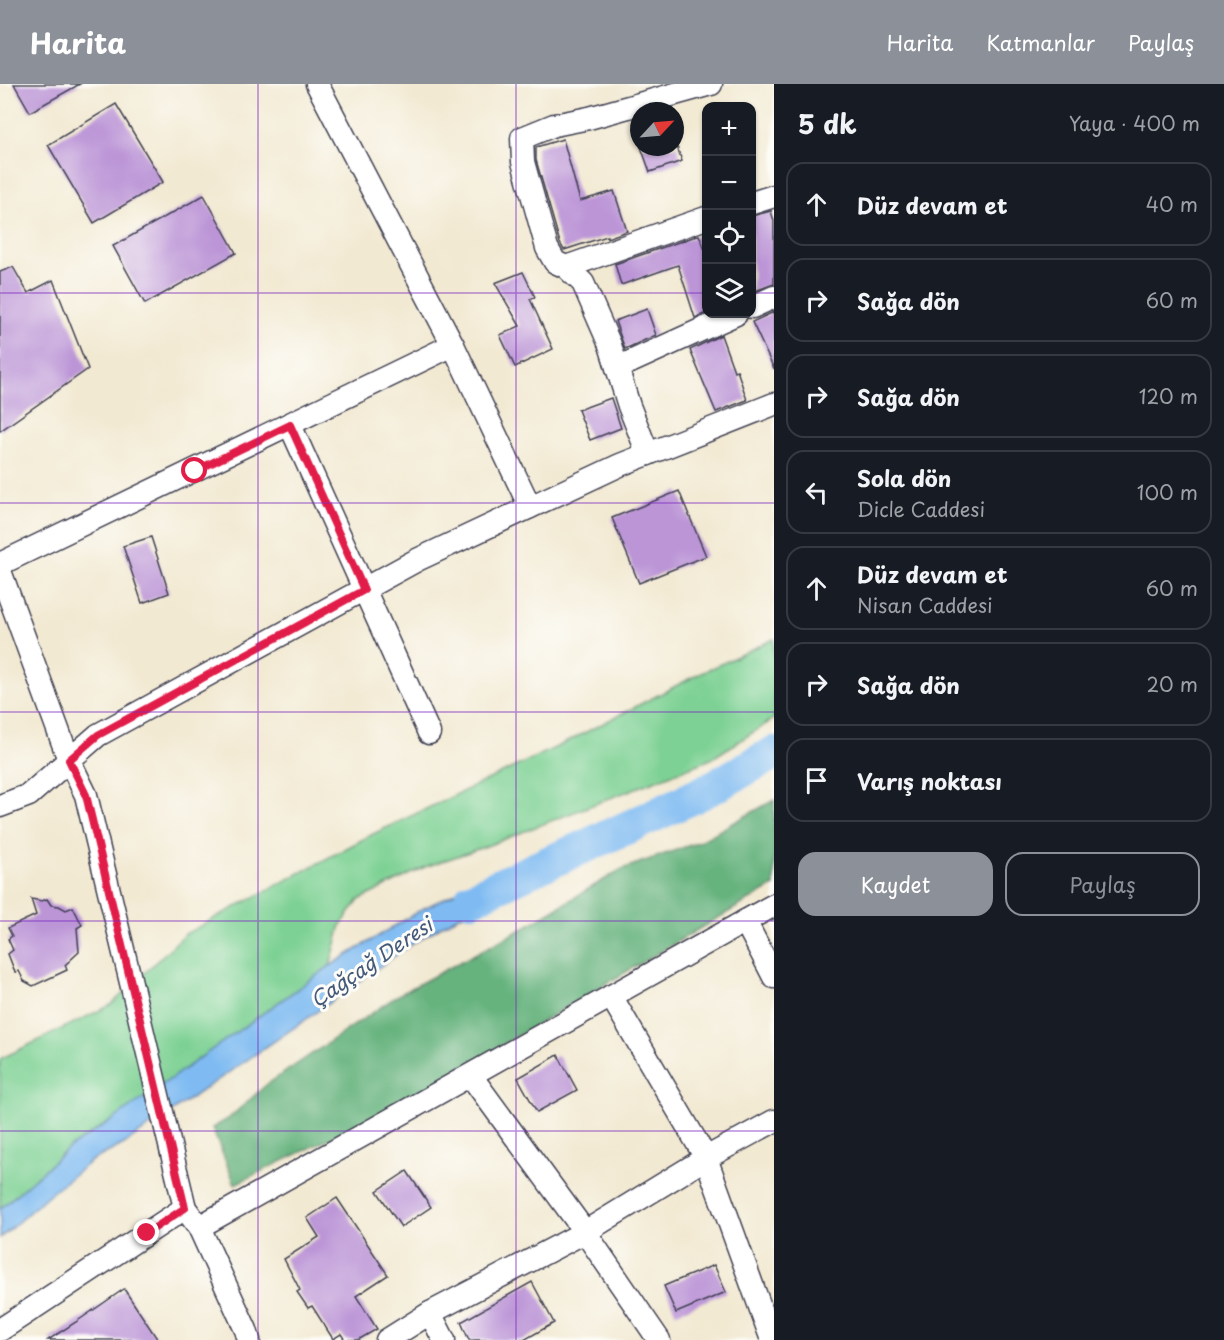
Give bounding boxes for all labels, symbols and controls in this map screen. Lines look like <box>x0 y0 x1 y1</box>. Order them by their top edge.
text: Harita <box>30 21 126 64</box>
text: Harita <box>887 26 953 58</box>
text: Katmanlar <box>986 26 1095 58</box>
text: Paylaş <box>1128 26 1194 58</box>
north arrow <box>630 102 684 156</box>
map controls <box>702 102 756 318</box>
button: + <box>702 102 756 156</box>
text: 5 dk <box>798 104 857 143</box>
text: Yaya · 400 m <box>1069 108 1200 138</box>
button: − <box>702 156 756 210</box>
icon: ahead <box>800 188 833 221</box>
text: Düz devam et <box>857 188 1008 221</box>
text: 40 m <box>1146 189 1198 219</box>
button: locate <box>702 210 756 264</box>
button: layers <box>702 264 756 318</box>
icon: right <box>800 284 833 317</box>
text: Sağa dön <box>857 284 960 317</box>
text: 60 m <box>1146 285 1198 315</box>
icon: right <box>800 380 833 413</box>
text: Sağa dön <box>857 380 960 413</box>
text: 120 m <box>1139 381 1198 411</box>
route start <box>181 457 207 483</box>
text: Sola dön <box>857 461 951 494</box>
icon: left <box>800 476 833 509</box>
text: 100 m <box>1137 477 1198 507</box>
text: Dicle Caddesi <box>857 494 985 524</box>
text: Düz devam et <box>857 557 1008 590</box>
icon: ahead <box>800 572 833 605</box>
text: 60 m <box>1146 573 1198 603</box>
text: Nisan Caddesi <box>857 590 993 620</box>
icon: right <box>800 668 833 701</box>
text: Sağa dön <box>857 668 960 701</box>
text: 20 m <box>1146 669 1198 699</box>
icon: arrive <box>800 764 833 797</box>
text: Varış noktası <box>857 764 1002 797</box>
button: Kaydet <box>798 852 993 916</box>
button: Paylaş <box>1005 852 1200 916</box>
water label: Çağçağ Deresi <box>304 908 441 1014</box>
route end <box>133 1219 159 1245</box>

